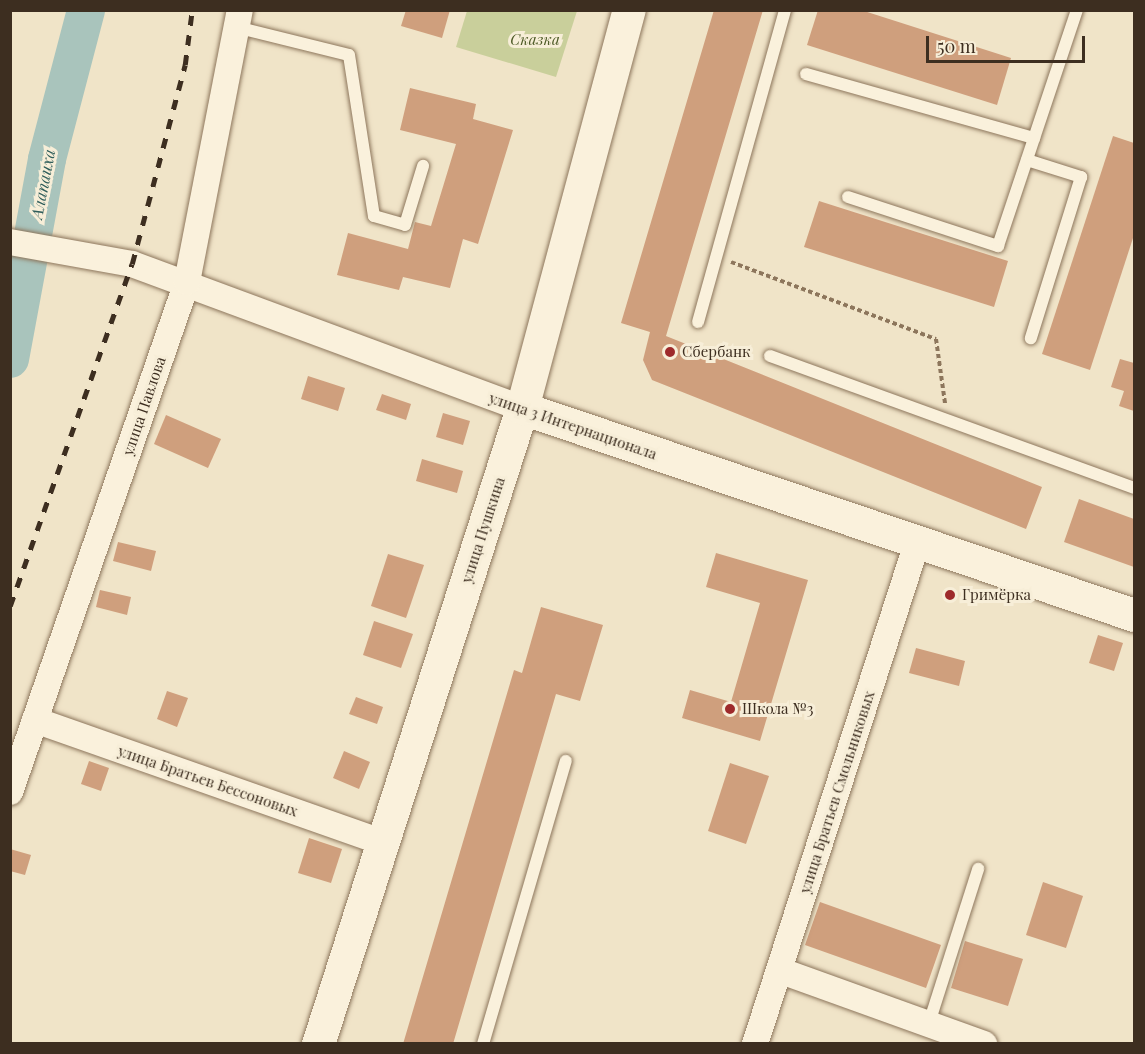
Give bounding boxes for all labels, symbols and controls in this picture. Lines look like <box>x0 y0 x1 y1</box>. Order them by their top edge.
scale bar <box>929 24 1088 62</box>
park label: Сказка <box>510 31 560 49</box>
text: 50 m <box>937 34 976 58</box>
water label: Алапаиха <box>27 148 59 220</box>
place label: Сбербанк <box>682 343 751 361</box>
marker: Сбербанк <box>663 345 677 359</box>
street label: улица Павлова <box>119 354 169 458</box>
street label: улица 3 Интернационала <box>487 389 659 463</box>
street label: улица Пушкина <box>457 475 509 585</box>
place label: Гримёрка <box>962 586 1031 604</box>
marker: Гримёрка <box>943 588 957 602</box>
street label: улица Братьев Смольниковых <box>796 688 878 896</box>
place label: Школа №3 <box>742 700 814 718</box>
marker: Школа №3 <box>723 702 737 716</box>
street label: улица Братьев Бессоновых <box>116 742 300 820</box>

